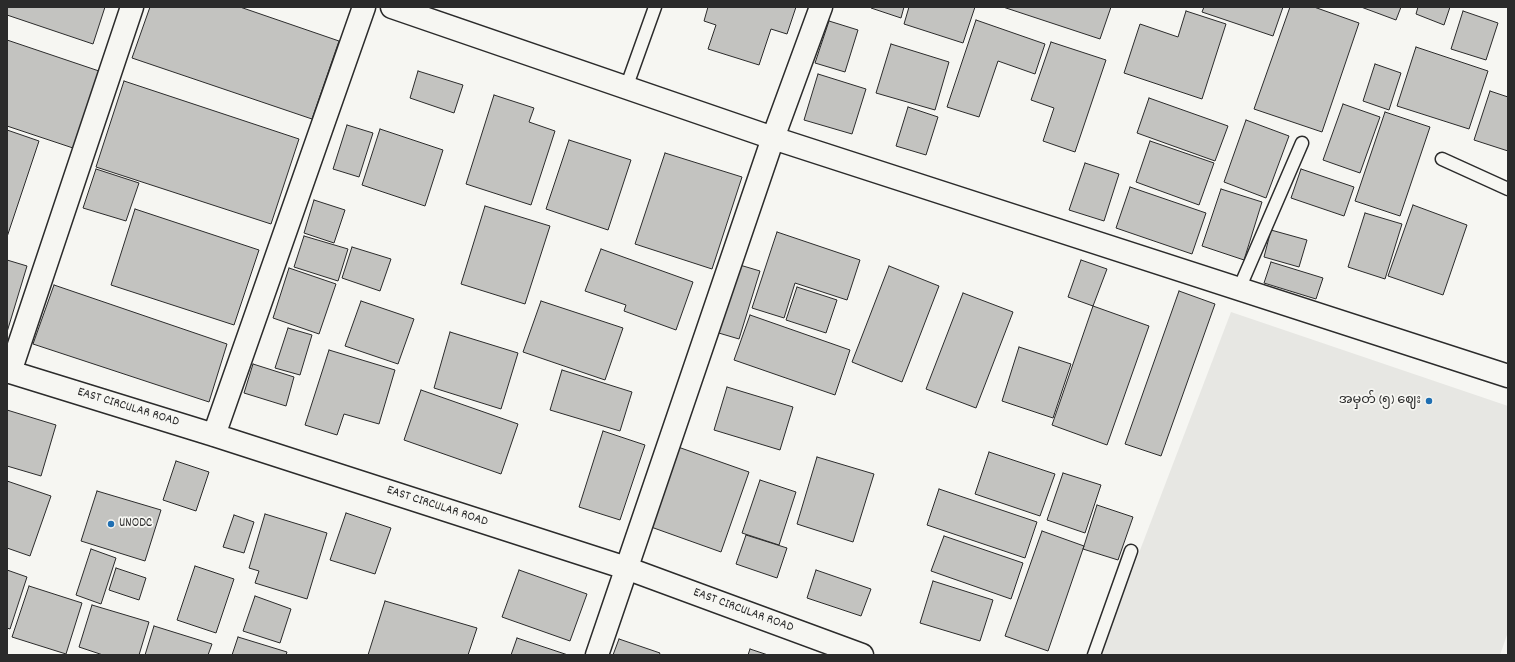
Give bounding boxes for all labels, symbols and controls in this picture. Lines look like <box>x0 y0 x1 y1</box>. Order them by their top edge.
street label: EAST CIRCULAR ROAD <box>75 385 181 431</box>
place label: အမှတ် (၅) ဈေး <box>1339 393 1421 409</box>
marker: အမှတ် (၅) ဈေး <box>1424 396 1434 406</box>
street label: EAST CIRCULAR ROAD <box>384 483 490 531</box>
place label: UNODC <box>119 516 152 532</box>
marker: UNODC <box>106 519 116 529</box>
street label: EAST CIRCULAR ROAD <box>691 586 795 636</box>

